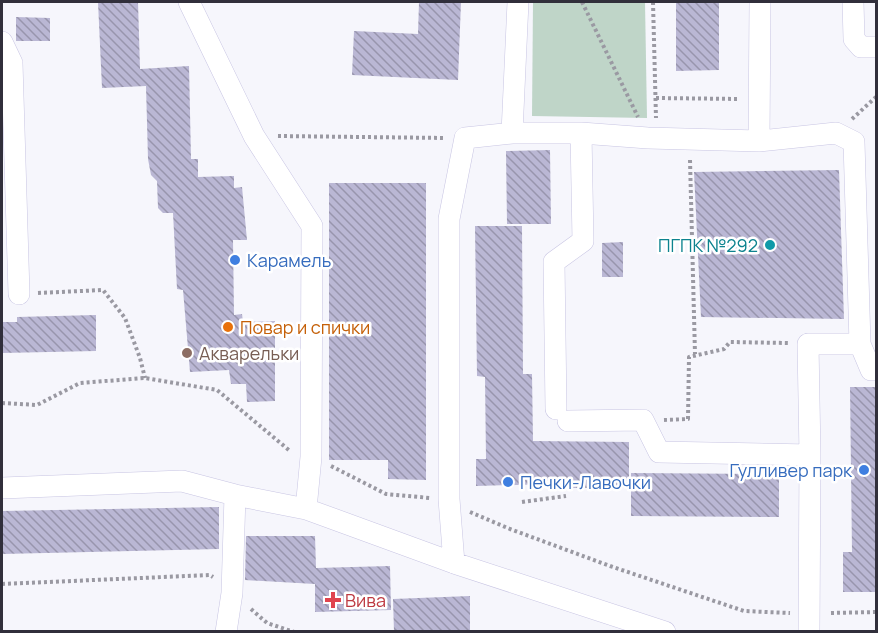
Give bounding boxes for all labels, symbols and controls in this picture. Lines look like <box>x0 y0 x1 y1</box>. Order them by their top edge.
place label: ПГПК №292 <box>658 233 758 257</box>
marker: ПГПК №292 <box>763 238 777 252</box>
place label: Карамель <box>247 248 331 272</box>
marker: Карамель <box>228 253 242 267</box>
place label: Повар и спички <box>240 315 370 339</box>
marker: Повар и спички <box>221 320 235 334</box>
place label: Акварельки <box>199 341 299 365</box>
marker: Акварельки <box>180 346 194 360</box>
place label: Гулливер парк <box>729 458 853 482</box>
marker: Гулливер парк <box>857 463 871 477</box>
place label: Печки-Лавочки <box>520 470 651 494</box>
marker: Печки-Лавочки <box>501 475 515 489</box>
place label: Вива <box>345 588 386 612</box>
marker: Вива <box>326 593 340 607</box>

